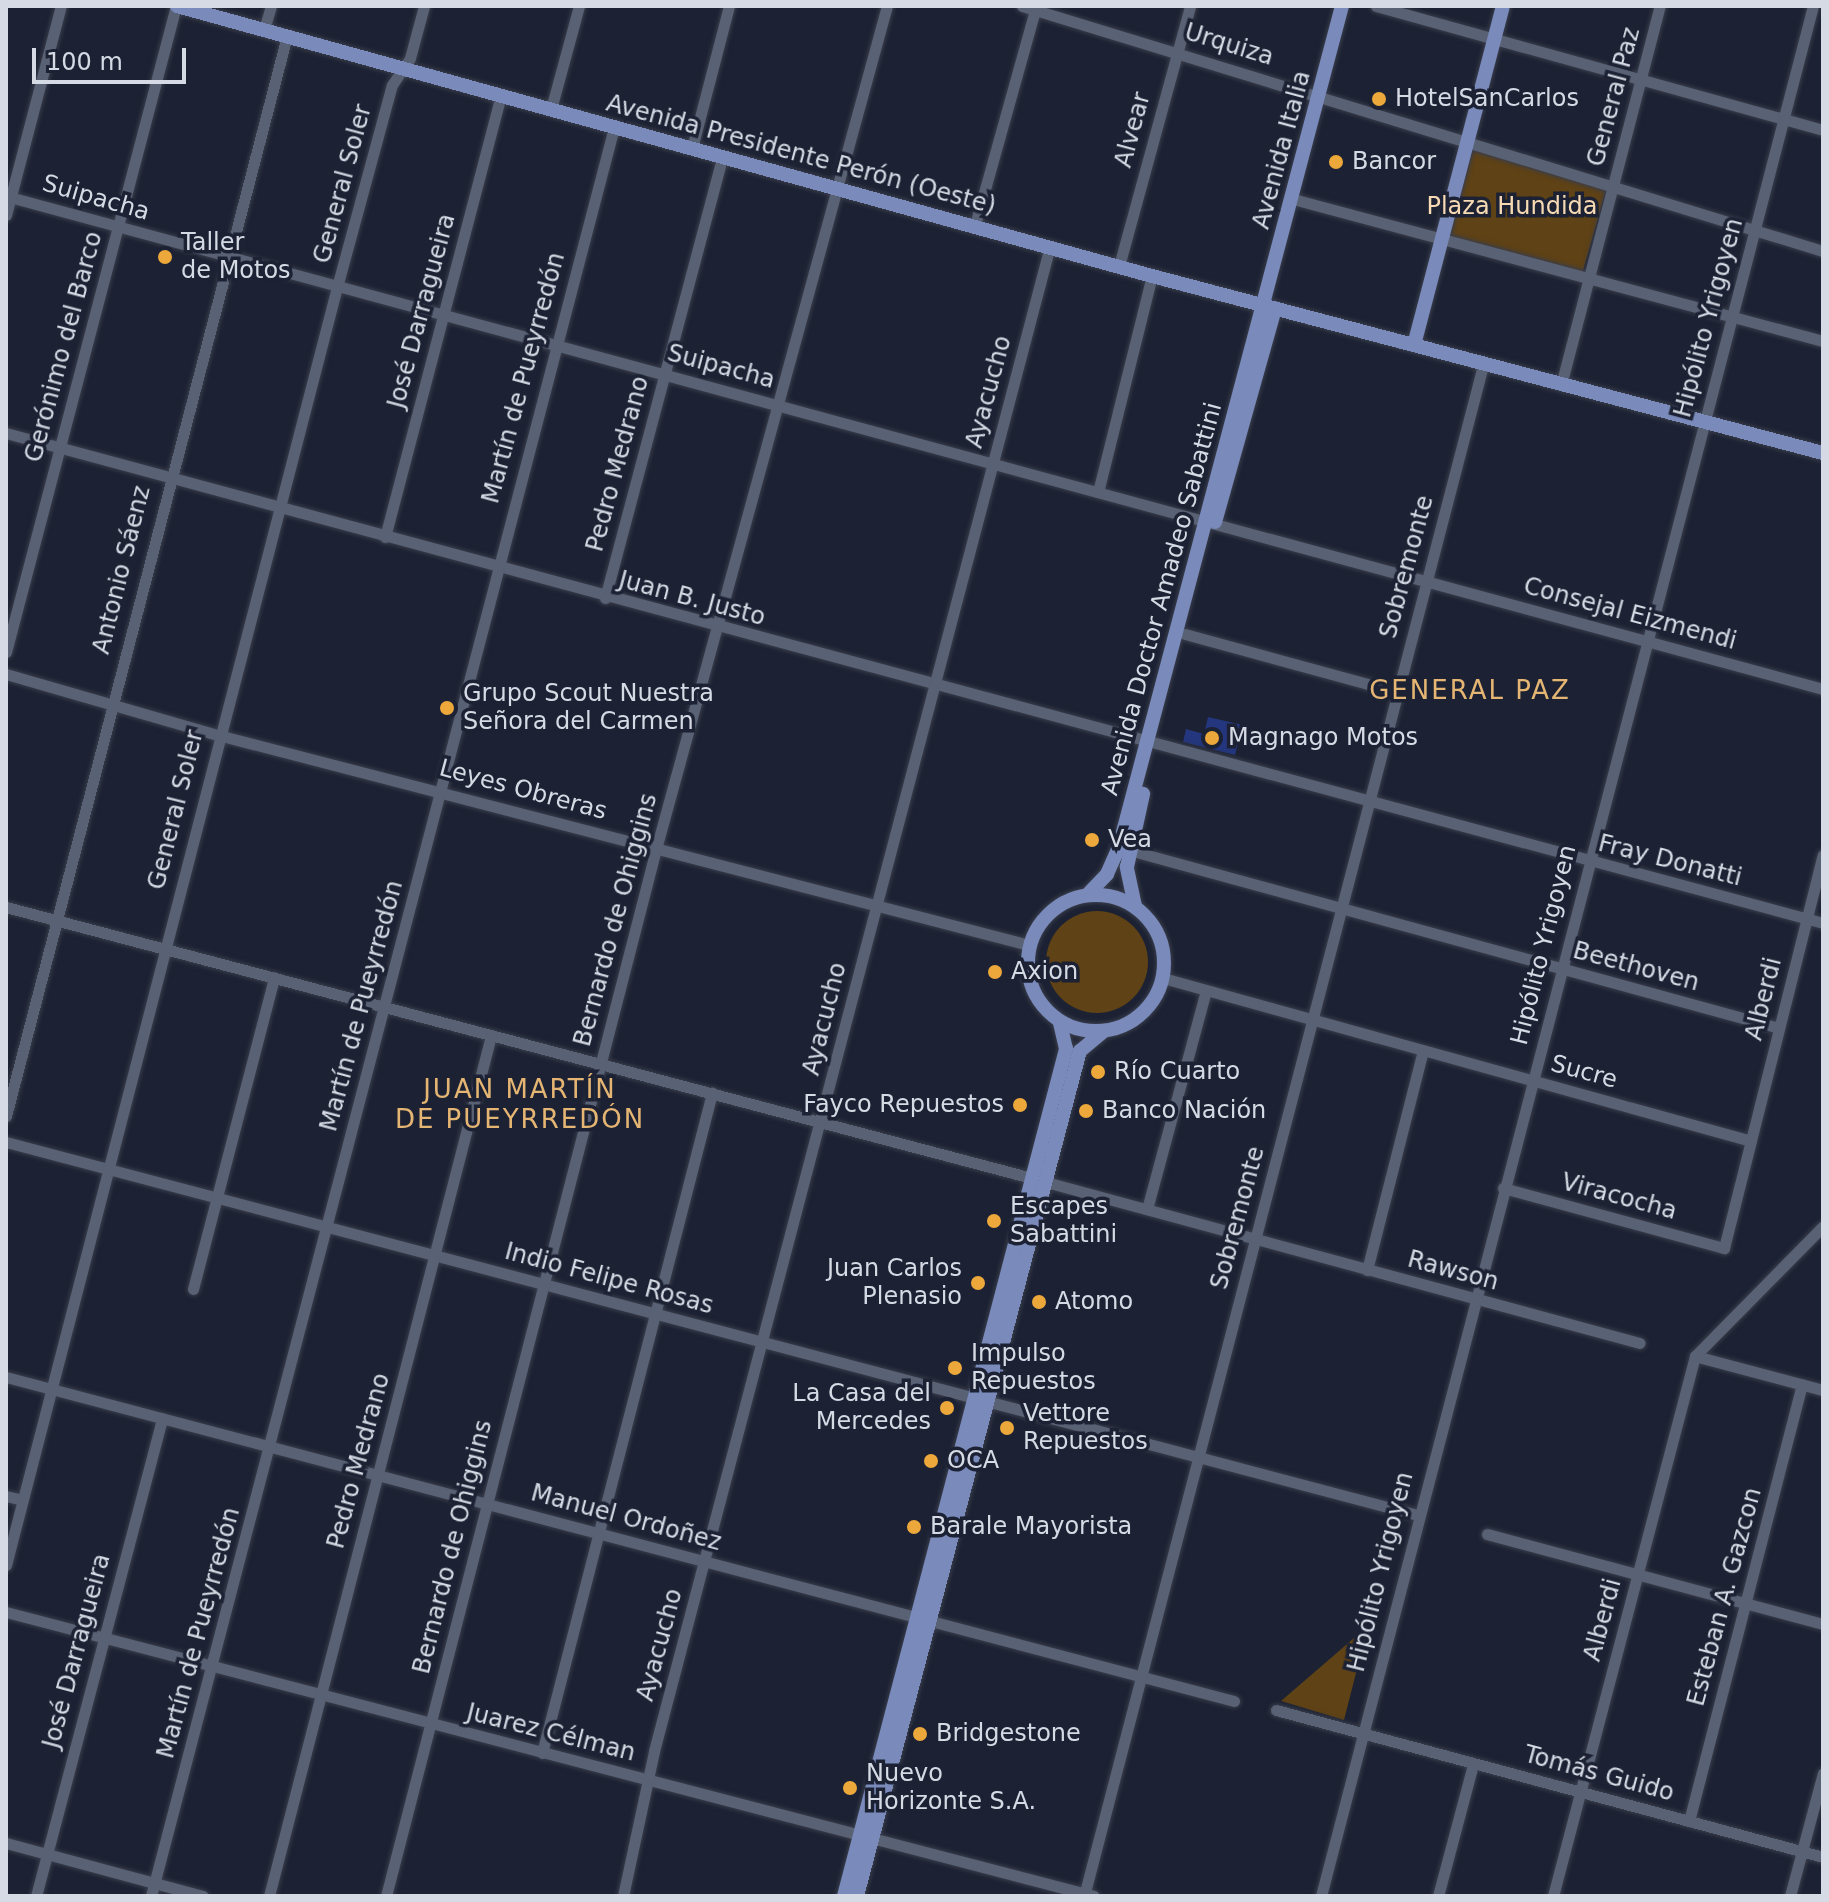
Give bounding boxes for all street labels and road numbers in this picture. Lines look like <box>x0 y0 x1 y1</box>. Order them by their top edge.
street label: Urquiza <box>1181 18 1277 72</box>
street label: General Paz <box>1582 24 1646 170</box>
street label: Avenida Italia <box>1247 68 1317 232</box>
street label: Avenida Presidente Perón (Oeste) <box>603 89 999 221</box>
street label: Alvear <box>1109 89 1157 171</box>
street label: General Soler <box>308 101 378 267</box>
street label: Suipacha <box>39 169 153 227</box>
street label: José Darragueira <box>382 211 462 411</box>
street label: Hipólito Yrigoyen <box>1669 215 1749 421</box>
street label: Gerónimo del Barco <box>19 228 109 466</box>
street label: Martín de Pueyrredón <box>477 249 571 507</box>
street label: Ayacucho <box>960 333 1018 451</box>
street label: Suipacha <box>664 339 778 395</box>
street label: Pedro Medrano <box>581 373 655 555</box>
street label: Avenida Doctor Amadeo Sabattini <box>1096 399 1228 799</box>
street label: Antonio Sáenz <box>87 483 157 657</box>
street label: Sobremonte <box>1374 492 1440 642</box>
street label: Juan B. Justo <box>616 566 768 632</box>
street label: Consejal Eizmendi <box>1520 572 1740 656</box>
street label: General Soler <box>142 727 210 893</box>
street label: Leyes Obreras <box>436 754 610 826</box>
street label: Bernardo de Ohiggins <box>568 790 664 1050</box>
street label: Fray Donatti <box>1595 829 1745 893</box>
street label: Hipólito Yrigoyen <box>1505 842 1583 1048</box>
street label: Martín de Pueyrredón <box>315 877 409 1135</box>
street label: Beethoven <box>1570 936 1702 998</box>
street label: Alberdi <box>1740 955 1788 1043</box>
street label: Ayacucho <box>797 960 853 1078</box>
street label: Sucre <box>1548 1049 1620 1095</box>
street label: Sobremonte <box>1205 1143 1271 1293</box>
street label: Viracocha <box>1558 1168 1680 1226</box>
street label: Indio Felipe Rosas <box>502 1237 716 1321</box>
street label: Rawson <box>1404 1245 1502 1297</box>
street label: Pedro Medrano <box>322 1370 396 1552</box>
street label: Bernardo de Ohiggins <box>407 1417 499 1677</box>
street label: Hipólito Yrigoyen <box>1342 1469 1420 1675</box>
street label: Manuel Ordoñez <box>528 1479 724 1557</box>
street label: Esteban A. Gazcon <box>1682 1485 1768 1709</box>
street label: Martín de Pueyrredón <box>152 1504 246 1762</box>
street label: José Darragueira <box>37 1551 117 1751</box>
street label: Alberdi <box>1578 1575 1628 1665</box>
street label: Ayacucho <box>631 1586 689 1704</box>
street label: Juarez Célman <box>464 1698 638 1768</box>
street label: Tomás Guido <box>1521 1740 1677 1808</box>

